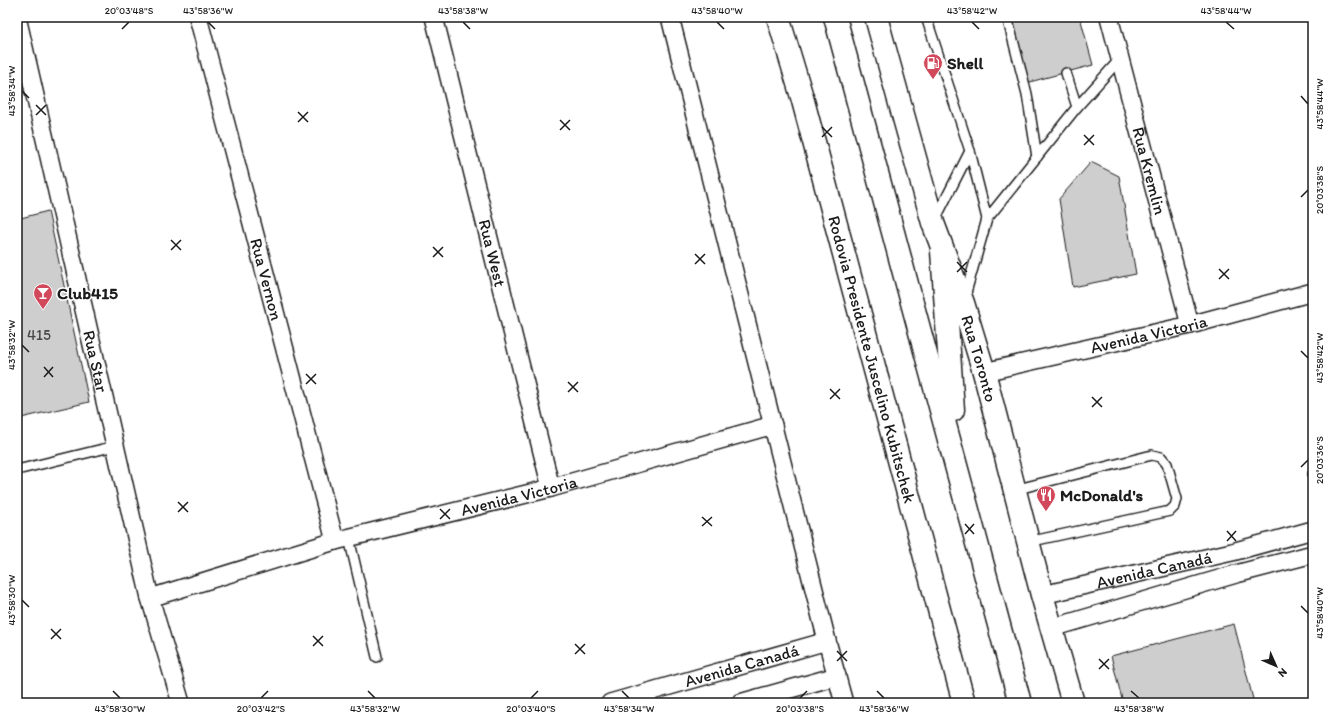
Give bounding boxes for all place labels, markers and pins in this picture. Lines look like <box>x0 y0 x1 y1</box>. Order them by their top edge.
fuel station icon: Shell <box>922 52 944 80</box>
place label: Shell <box>947 53 984 73</box>
bar icon: Club415 <box>32 282 54 310</box>
place label: Club415 <box>57 283 118 303</box>
restaurant icon: McDonald's <box>1035 484 1057 512</box>
place label: McDonald's <box>1060 485 1144 505</box>

